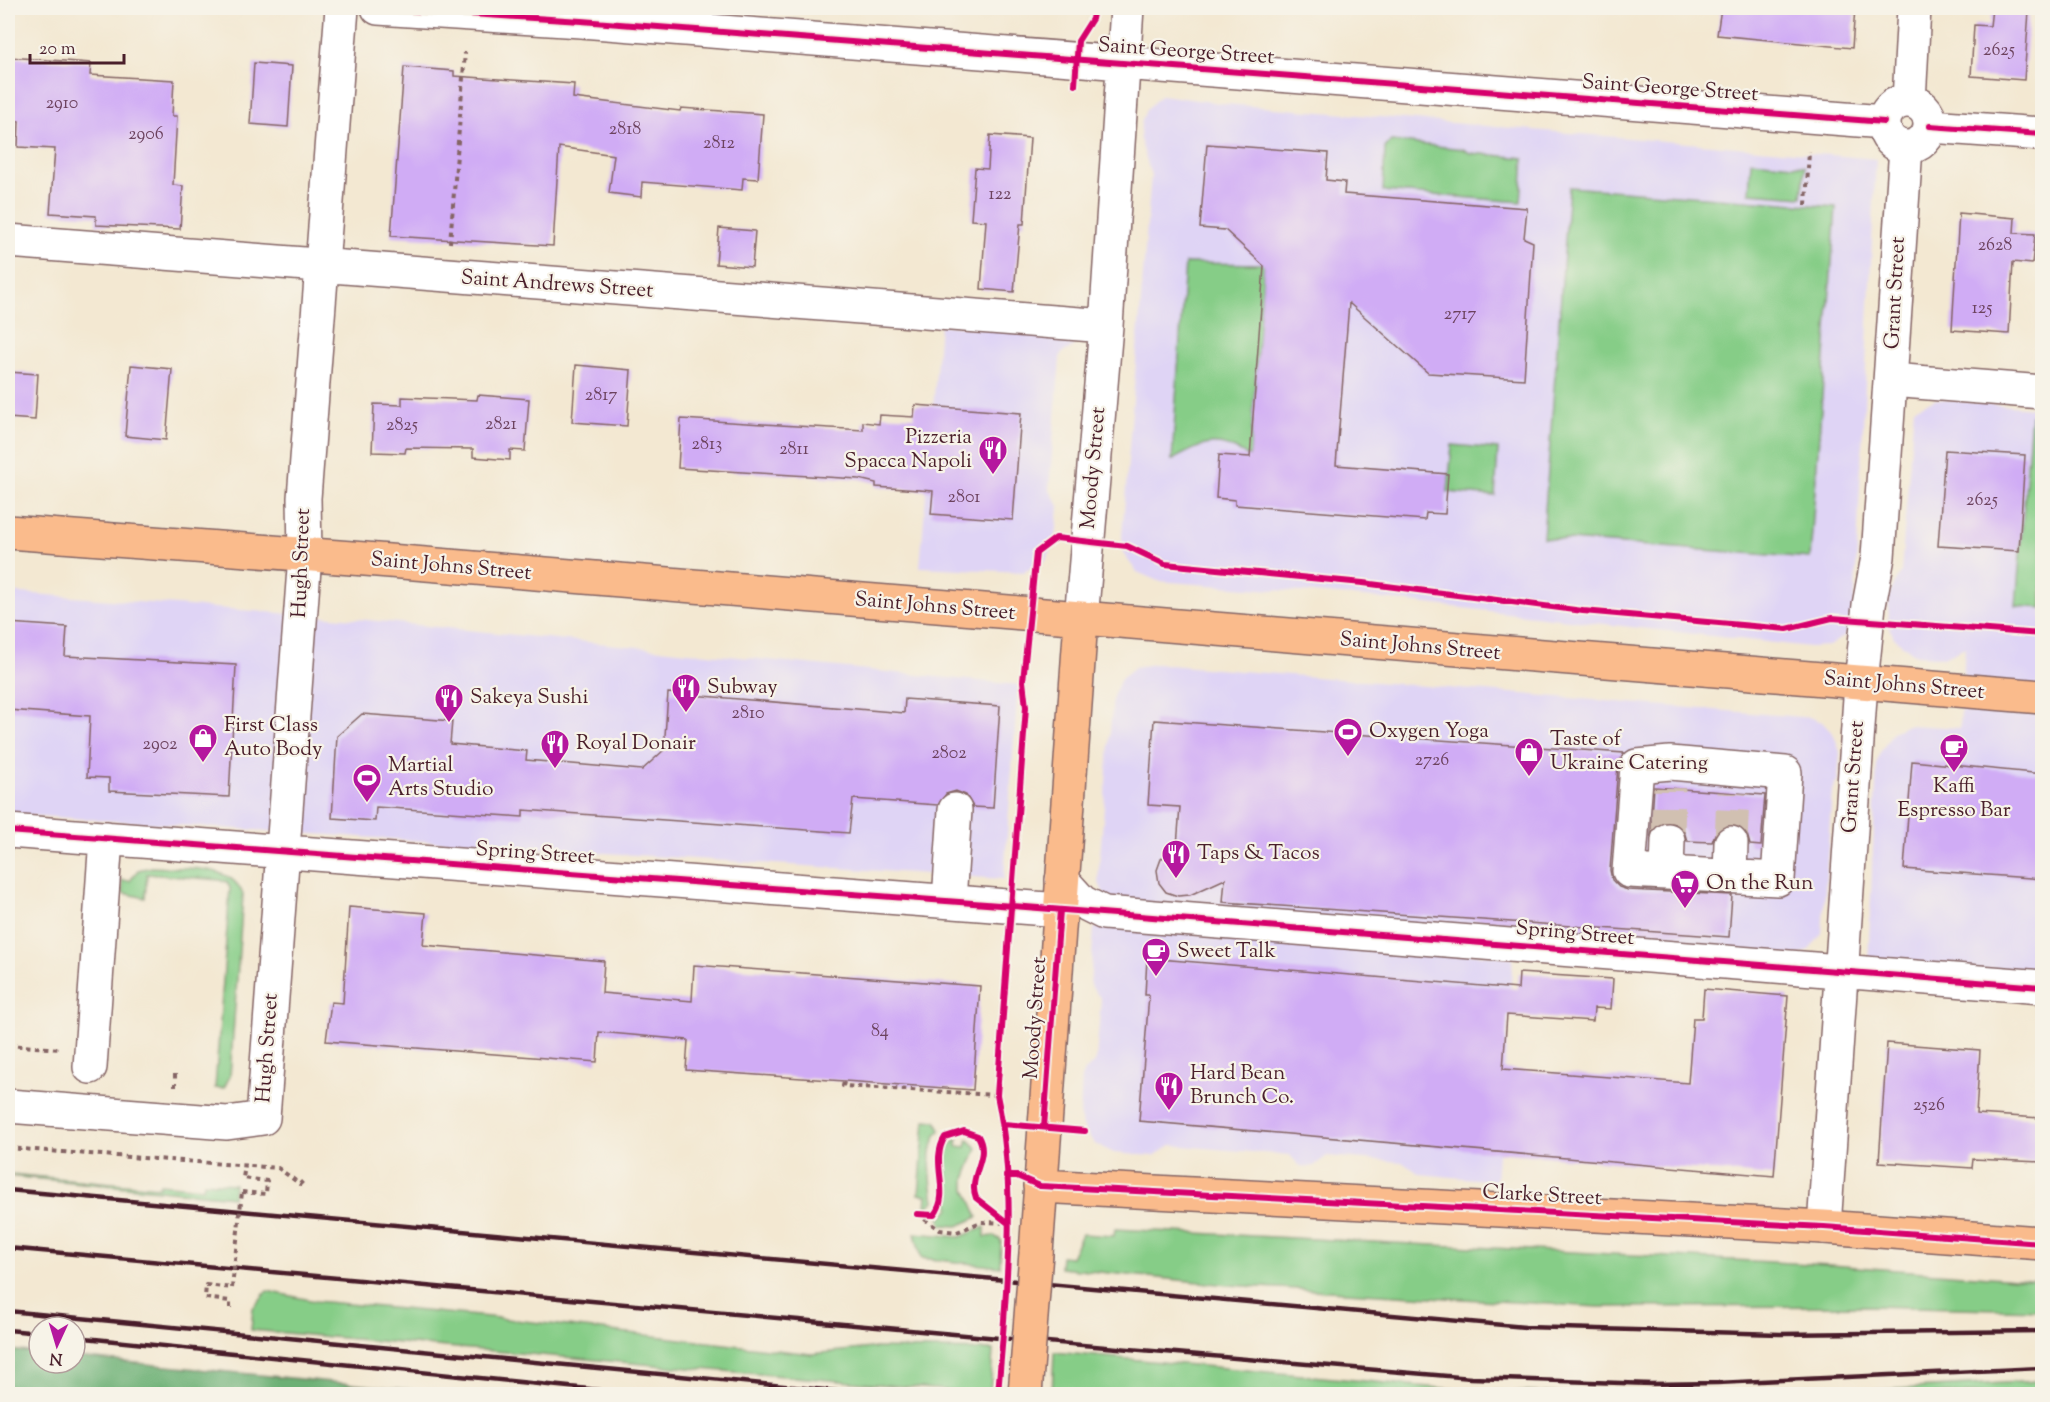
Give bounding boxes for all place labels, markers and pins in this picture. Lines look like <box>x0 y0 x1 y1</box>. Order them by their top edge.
place label: Pizzeria Spacca Napoli <box>844 423 972 477</box>
restaurant icon: Pizzeria Spacca Napoli <box>977 434 1009 476</box>
restaurant icon: Subway <box>670 672 702 714</box>
place label: Subway <box>707 673 778 703</box>
restaurant icon: Sakeya Sushi <box>433 682 465 724</box>
place label: Sakeya Sushi <box>470 683 589 713</box>
place label: First Class Auto Body <box>224 711 323 765</box>
sports icon: Oxygen Yoga <box>1332 716 1364 758</box>
place label: Oxygen Yoga <box>1369 717 1489 747</box>
shop icon: First Class Auto Body <box>187 722 219 764</box>
place label: Taste of Ukraine Catering <box>1550 725 1708 779</box>
restaurant icon: Royal Donair <box>539 728 571 770</box>
place label: Royal Donair <box>576 729 696 759</box>
cafe icon: Kaffi Espresso Bar <box>1938 732 1970 774</box>
shop icon: Taste of Ukraine Catering <box>1513 736 1545 778</box>
place label: Martial Arts Studio <box>388 751 493 805</box>
sports icon: Martial Arts Studio <box>351 762 383 804</box>
place label: Kaffi Espresso Bar <box>1897 772 2011 826</box>
restaurant icon: Taps & Tacos <box>1160 838 1192 880</box>
place label: Taps & Tacos <box>1197 839 1320 869</box>
supermarket icon: On the Run <box>1669 868 1701 910</box>
place label: On the Run <box>1706 869 1813 899</box>
cafe icon: Sweet Talk <box>1140 936 1172 978</box>
place label: Sweet Talk <box>1177 937 1276 967</box>
place label: Hard Bean Brunch Co. <box>1190 1059 1294 1113</box>
restaurant icon: Hard Bean Brunch Co. <box>1153 1070 1185 1112</box>

